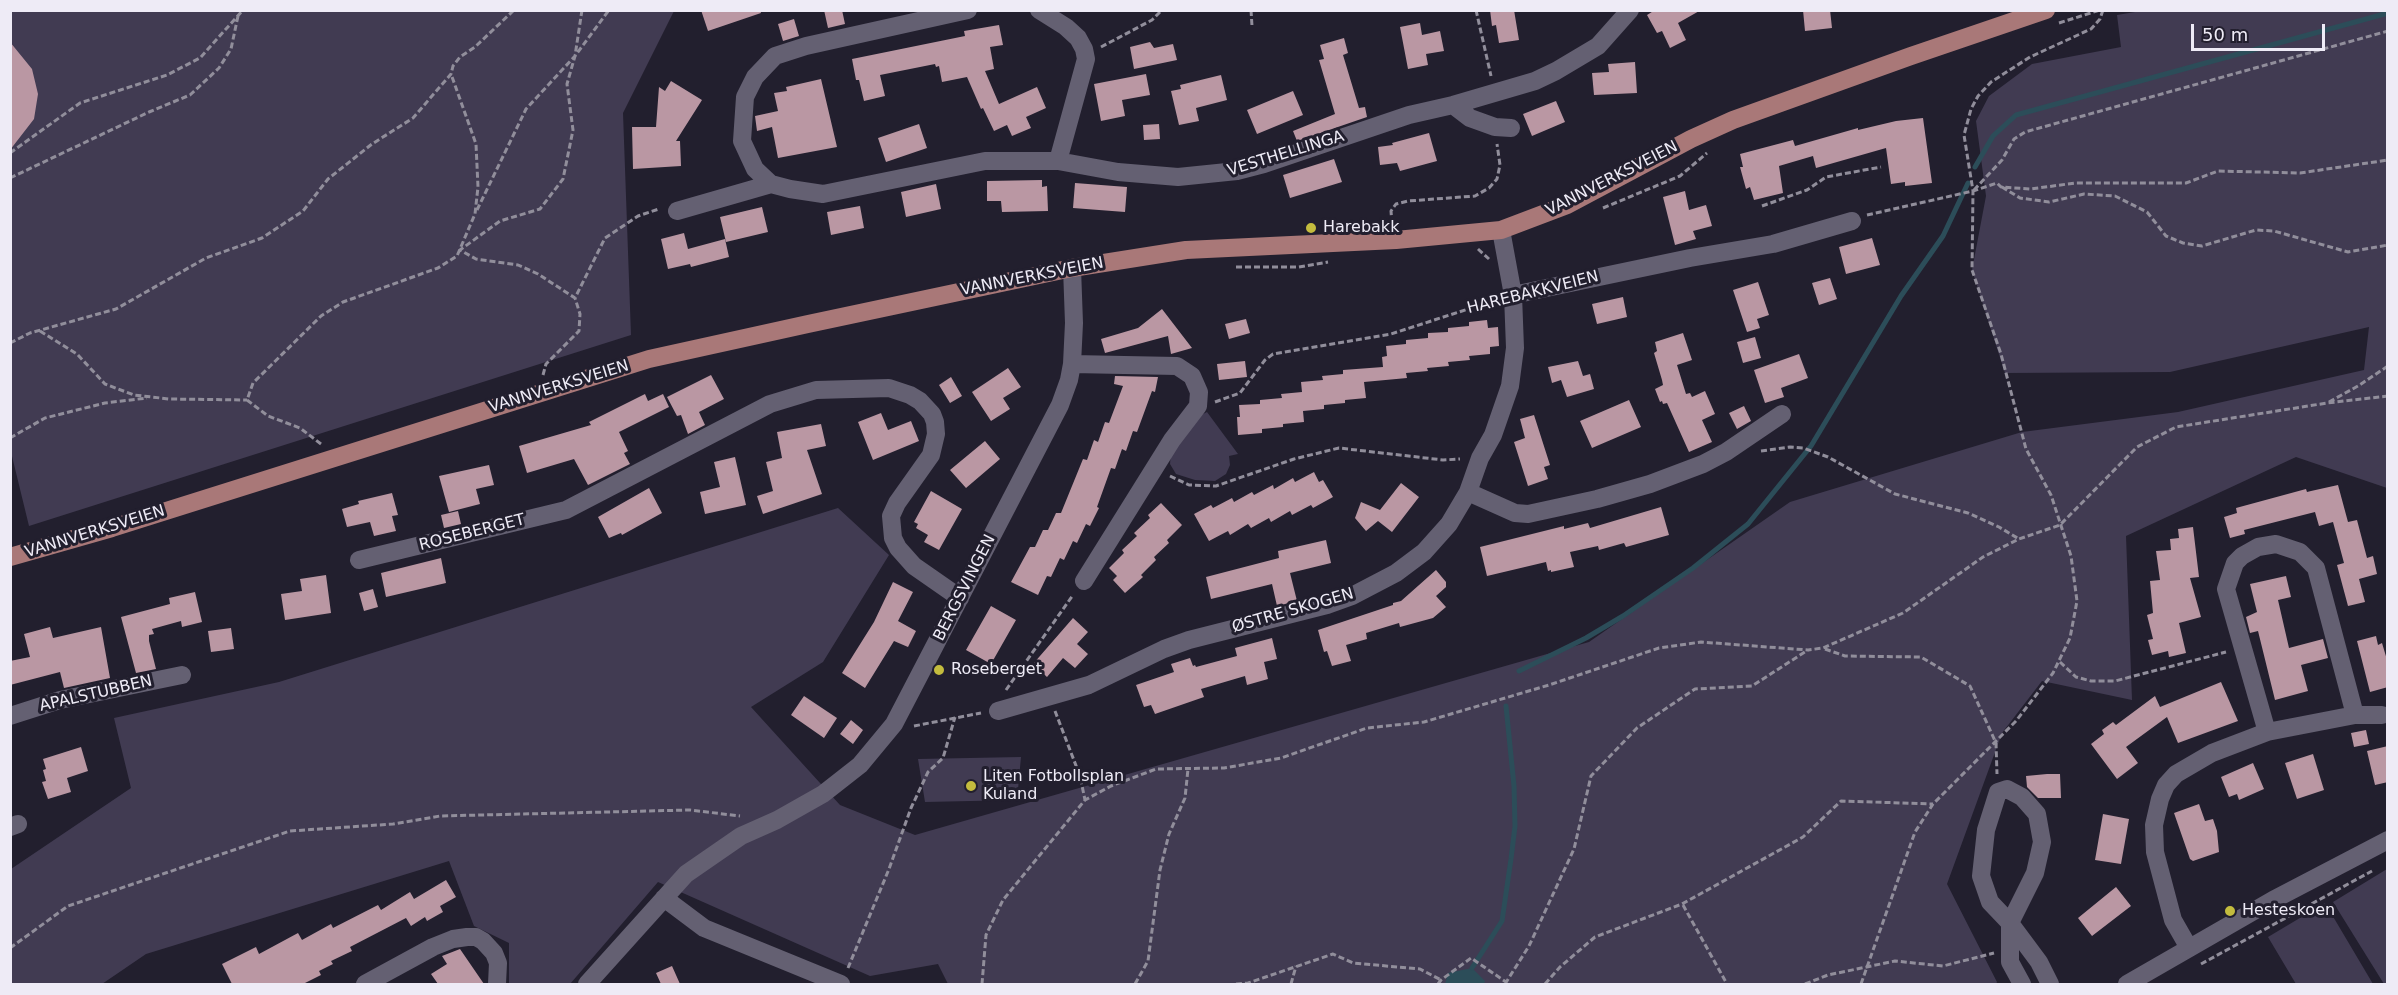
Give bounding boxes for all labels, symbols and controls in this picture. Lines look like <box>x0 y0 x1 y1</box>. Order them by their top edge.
scale bar <box>2194 12 2328 50</box>
text: 50 m <box>2202 24 2248 45</box>
street label: VESTHELLINGA <box>1225 127 1347 181</box>
street label: VANNVERKSVEIEN <box>1543 137 1681 221</box>
place label: Harebakk <box>1323 218 1399 238</box>
marker: Harebakk <box>1304 221 1318 235</box>
street label: VANNVERKSVEIEN <box>959 254 1105 300</box>
street label: HAREBAKKVEIEN <box>1465 267 1601 319</box>
street label: VANNVERKSVEIEN <box>487 357 631 417</box>
street label: VANNVERKSVEIEN <box>23 502 167 562</box>
street label: ROSEBERGET <box>417 511 527 555</box>
street label: BERGSVINGEN <box>930 532 1000 644</box>
street label: ØSTRE SKOGEN <box>1230 584 1356 638</box>
place label: Roseberget <box>951 660 1042 680</box>
marker: Roseberget <box>932 663 946 677</box>
street label: APALSTUBBEN <box>38 672 154 716</box>
place label: Liten Fotbollsplan Kuland <box>983 767 1124 805</box>
marker: Liten Fotbollsplan Kuland <box>964 779 978 793</box>
place label: Hesteskoen <box>2242 901 2335 921</box>
marker: Hesteskoen <box>2223 904 2237 918</box>

